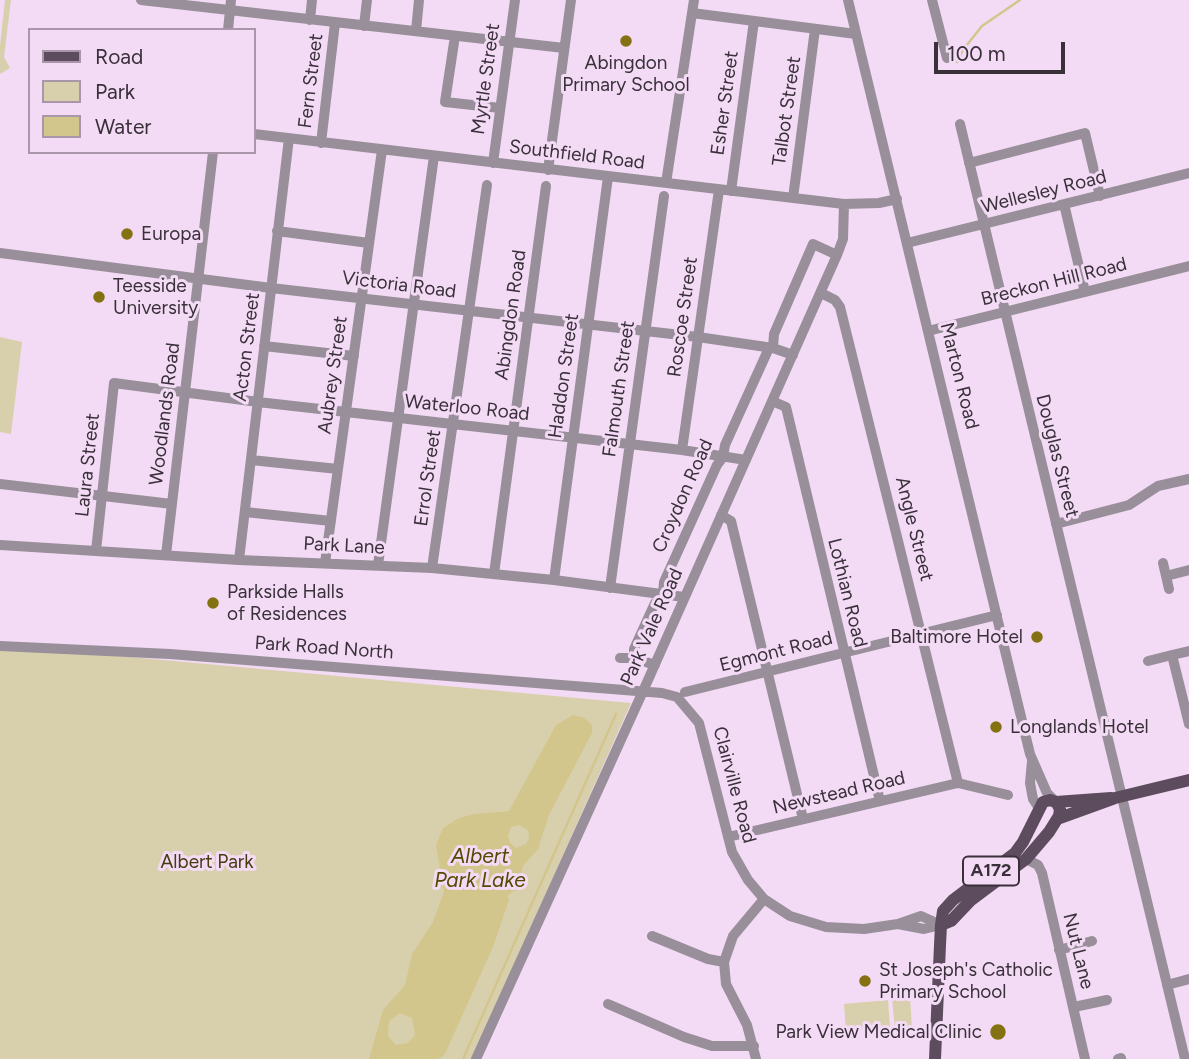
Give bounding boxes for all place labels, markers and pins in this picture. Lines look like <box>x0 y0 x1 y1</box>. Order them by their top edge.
marker: Abingdon Primary School <box>618 33 634 49</box>
place label: Abingdon Primary School <box>562 52 690 96</box>
place label: Europa <box>141 223 201 245</box>
marker: Europa <box>119 226 135 242</box>
place label: Teesside University <box>113 275 198 319</box>
marker: Teesside University <box>91 289 107 305</box>
place label: Parkside Halls of Residences <box>227 581 347 625</box>
marker: Parkside Halls of Residences <box>205 595 221 611</box>
place label: Baltimore Hotel <box>890 626 1023 648</box>
marker: Baltimore Hotel <box>1029 629 1045 645</box>
place label: Longlands Hotel <box>1010 716 1149 738</box>
marker: Longlands Hotel <box>988 719 1004 735</box>
place label: St Joseph's Catholic Primary School <box>879 959 1053 1003</box>
marker: St Joseph's Catholic Primary School <box>857 973 873 989</box>
place label: Park View Medical Clinic <box>775 1021 982 1043</box>
marker: Park View Medical Clinic <box>988 1022 1008 1042</box>

